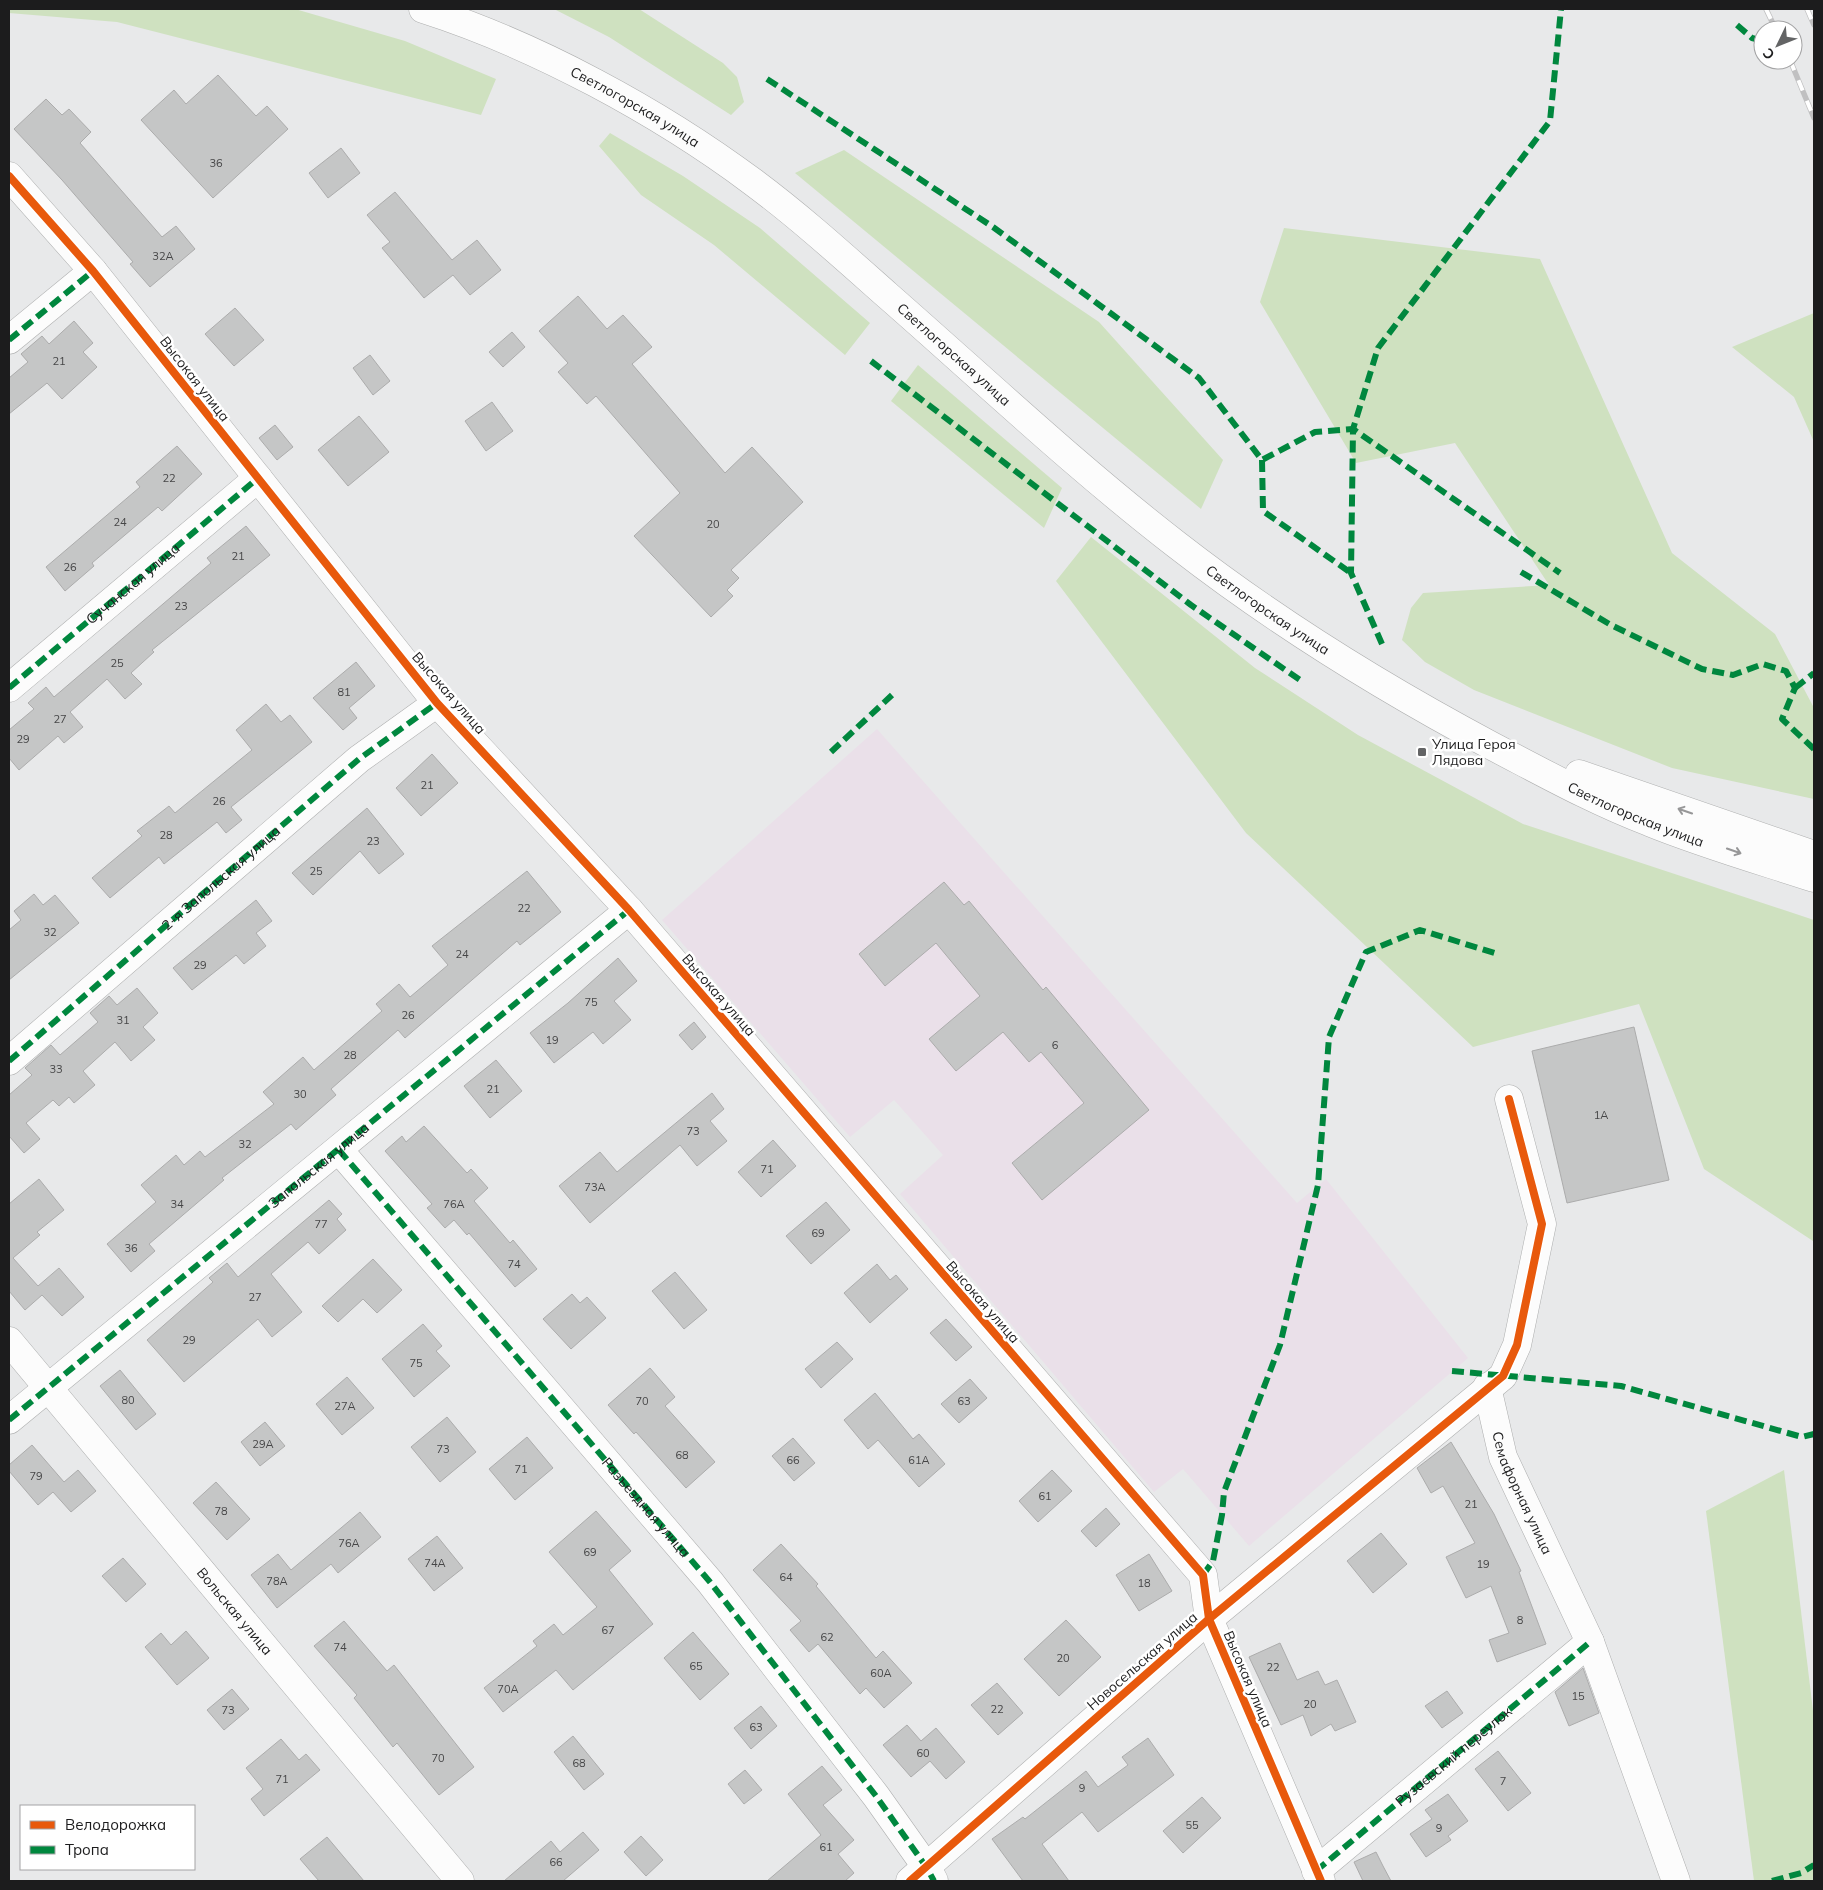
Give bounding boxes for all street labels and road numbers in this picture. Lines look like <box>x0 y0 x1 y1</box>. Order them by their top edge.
street label: Светлогорская улица <box>567 63 703 151</box>
street label: Светлогорская улица <box>893 299 1014 410</box>
street label: Высокая улица <box>156 333 234 425</box>
street label: Сучанская улица <box>82 539 183 628</box>
street label: Светлогорская улица <box>1202 561 1333 659</box>
street label: Высокая улица <box>408 648 490 738</box>
street label: Светлогорская улица <box>1565 778 1706 851</box>
street label: 2-я Запольская улица <box>158 822 284 934</box>
street label: Высокая улица <box>678 950 760 1040</box>
street label: Запольская улица <box>265 1119 373 1212</box>
street label: Высокая улица <box>942 1257 1024 1347</box>
street label: Семафорная улица <box>1488 1430 1556 1557</box>
street label: Разъездная улица <box>598 1454 694 1561</box>
street label: Вольская улица <box>193 1564 276 1659</box>
street label: Новосельская улица <box>1083 1608 1201 1714</box>
street label: Высокая улица <box>1220 1628 1276 1730</box>
street label: Рузаевский переулок <box>1391 1702 1516 1810</box>

